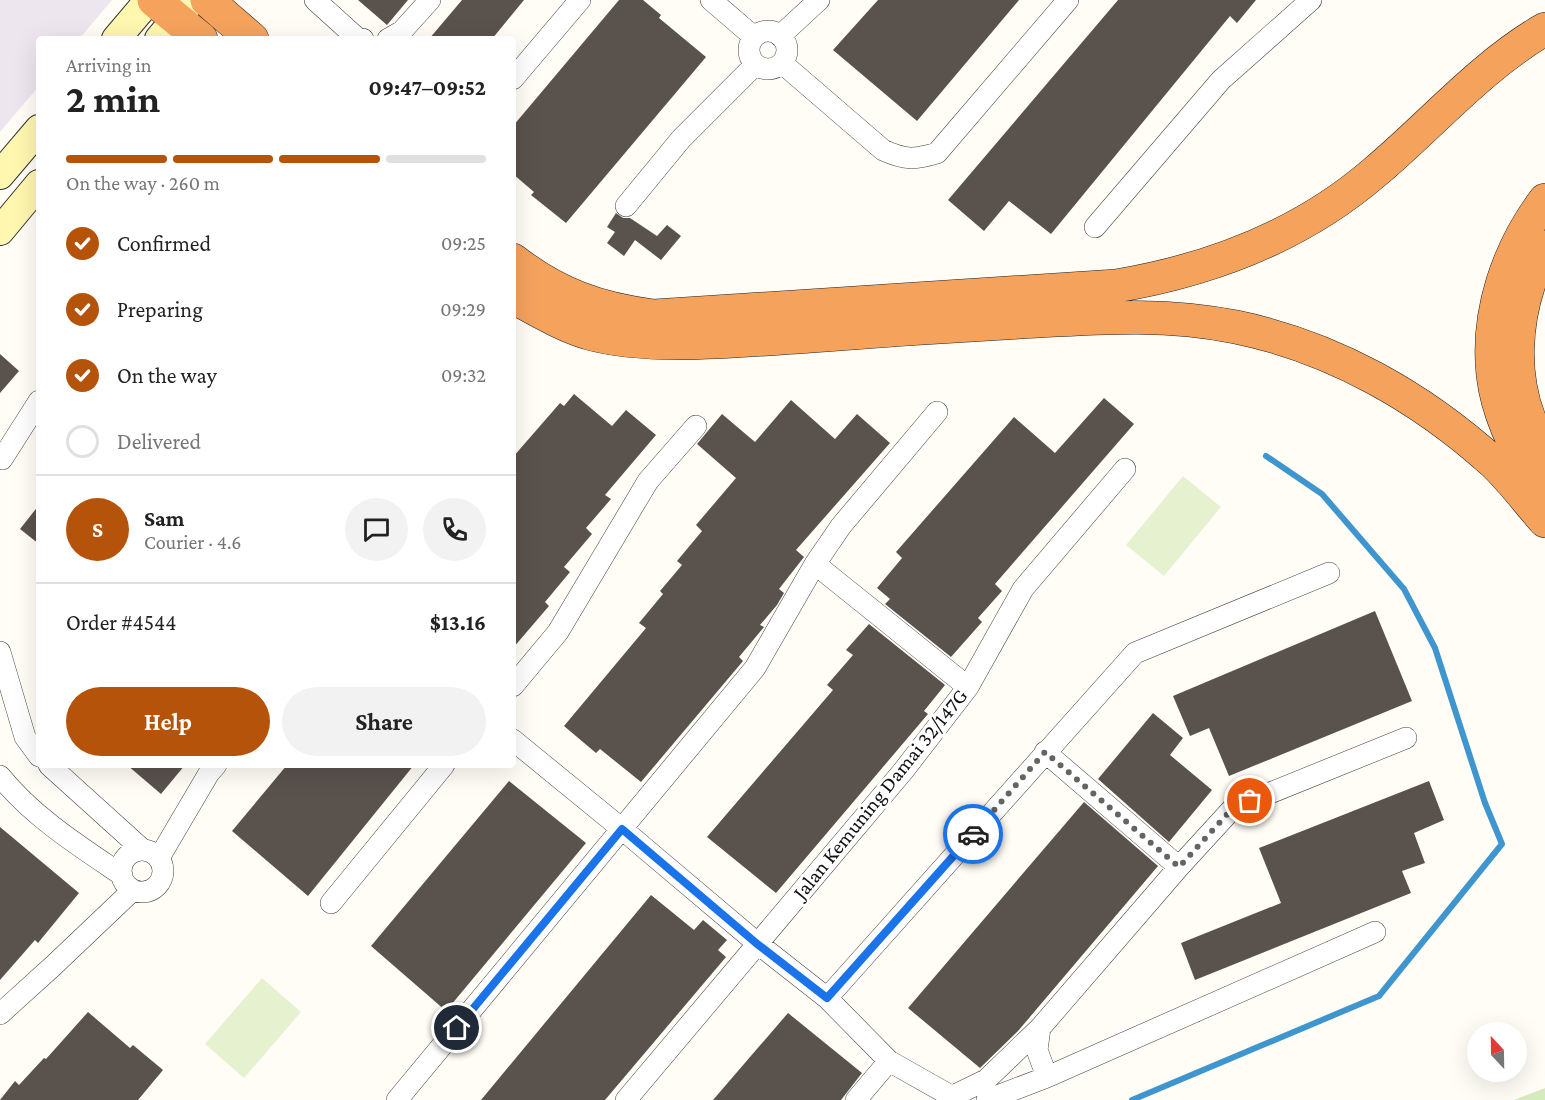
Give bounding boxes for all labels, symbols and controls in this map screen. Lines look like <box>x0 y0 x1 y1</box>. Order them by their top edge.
text: Arriving in <box>66 54 151 76</box>
text: 09:47–09:52 <box>369 75 486 100</box>
text: 2 min <box>66 77 160 120</box>
text: On the way · 260 m <box>66 172 220 194</box>
icon: check <box>66 227 99 260</box>
text: Confirmed <box>117 231 211 256</box>
text: 09:25 <box>441 232 486 254</box>
icon: check <box>66 293 99 326</box>
text: Preparing <box>117 297 203 322</box>
text: 09:29 <box>440 298 486 320</box>
icon: check <box>66 359 99 392</box>
text: On the way <box>117 363 217 388</box>
text: 09:32 <box>441 364 486 386</box>
text: Delivered <box>117 429 201 454</box>
button: chat <box>345 498 408 561</box>
button: phone <box>423 498 486 561</box>
text: Sam <box>144 506 184 531</box>
text: S <box>92 517 103 542</box>
text: Courier · 4.6 <box>144 531 242 553</box>
text: Order #4544 <box>66 610 177 635</box>
text: $13.16 <box>430 610 486 635</box>
street label: Jalan Kemuning Damai 32/147G <box>786 684 972 906</box>
button: Help <box>66 687 270 756</box>
button: Share <box>282 687 486 756</box>
pin <box>1224 775 1275 826</box>
icon: bag <box>1233 784 1266 817</box>
courier <box>943 804 1003 864</box>
icon: car <box>957 818 990 851</box>
pin <box>431 1002 482 1053</box>
icon: home <box>440 1011 473 1044</box>
north arrow <box>1467 1022 1527 1082</box>
map controls <box>1467 1022 1527 1082</box>

